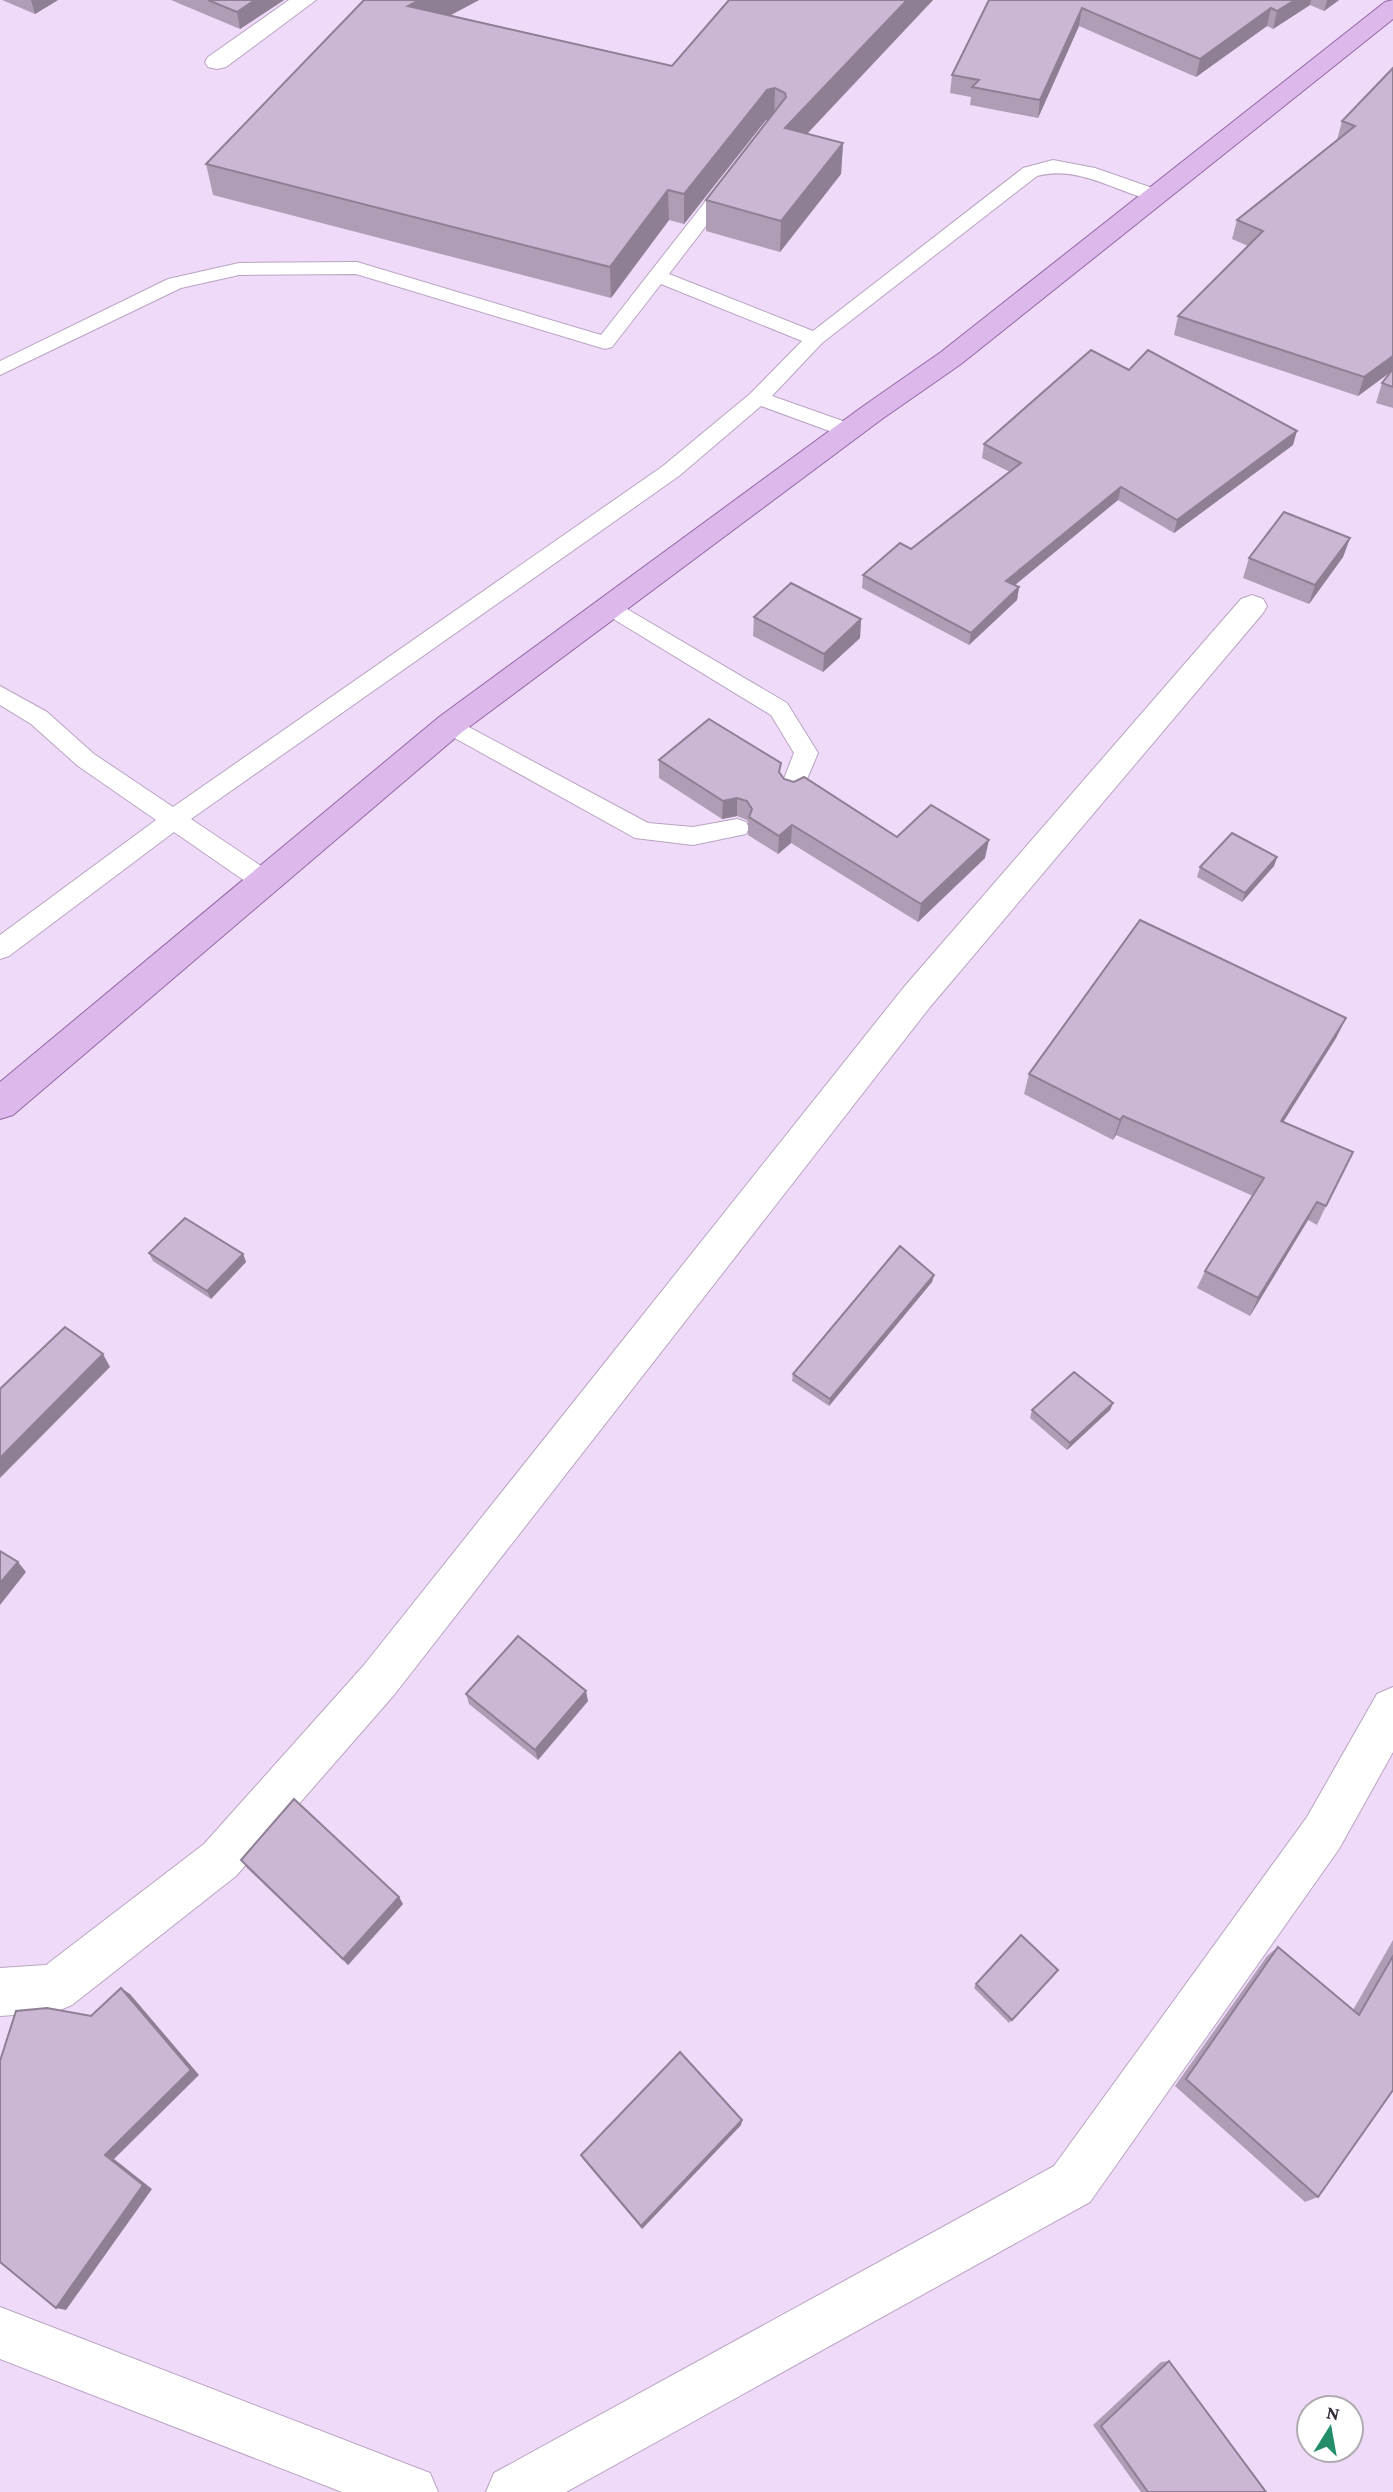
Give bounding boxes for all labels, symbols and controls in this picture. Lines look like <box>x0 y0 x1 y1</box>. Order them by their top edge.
north arrow <box>1295 2394 1365 2464</box>
text: N <box>1325 2401 1342 2424</box>

